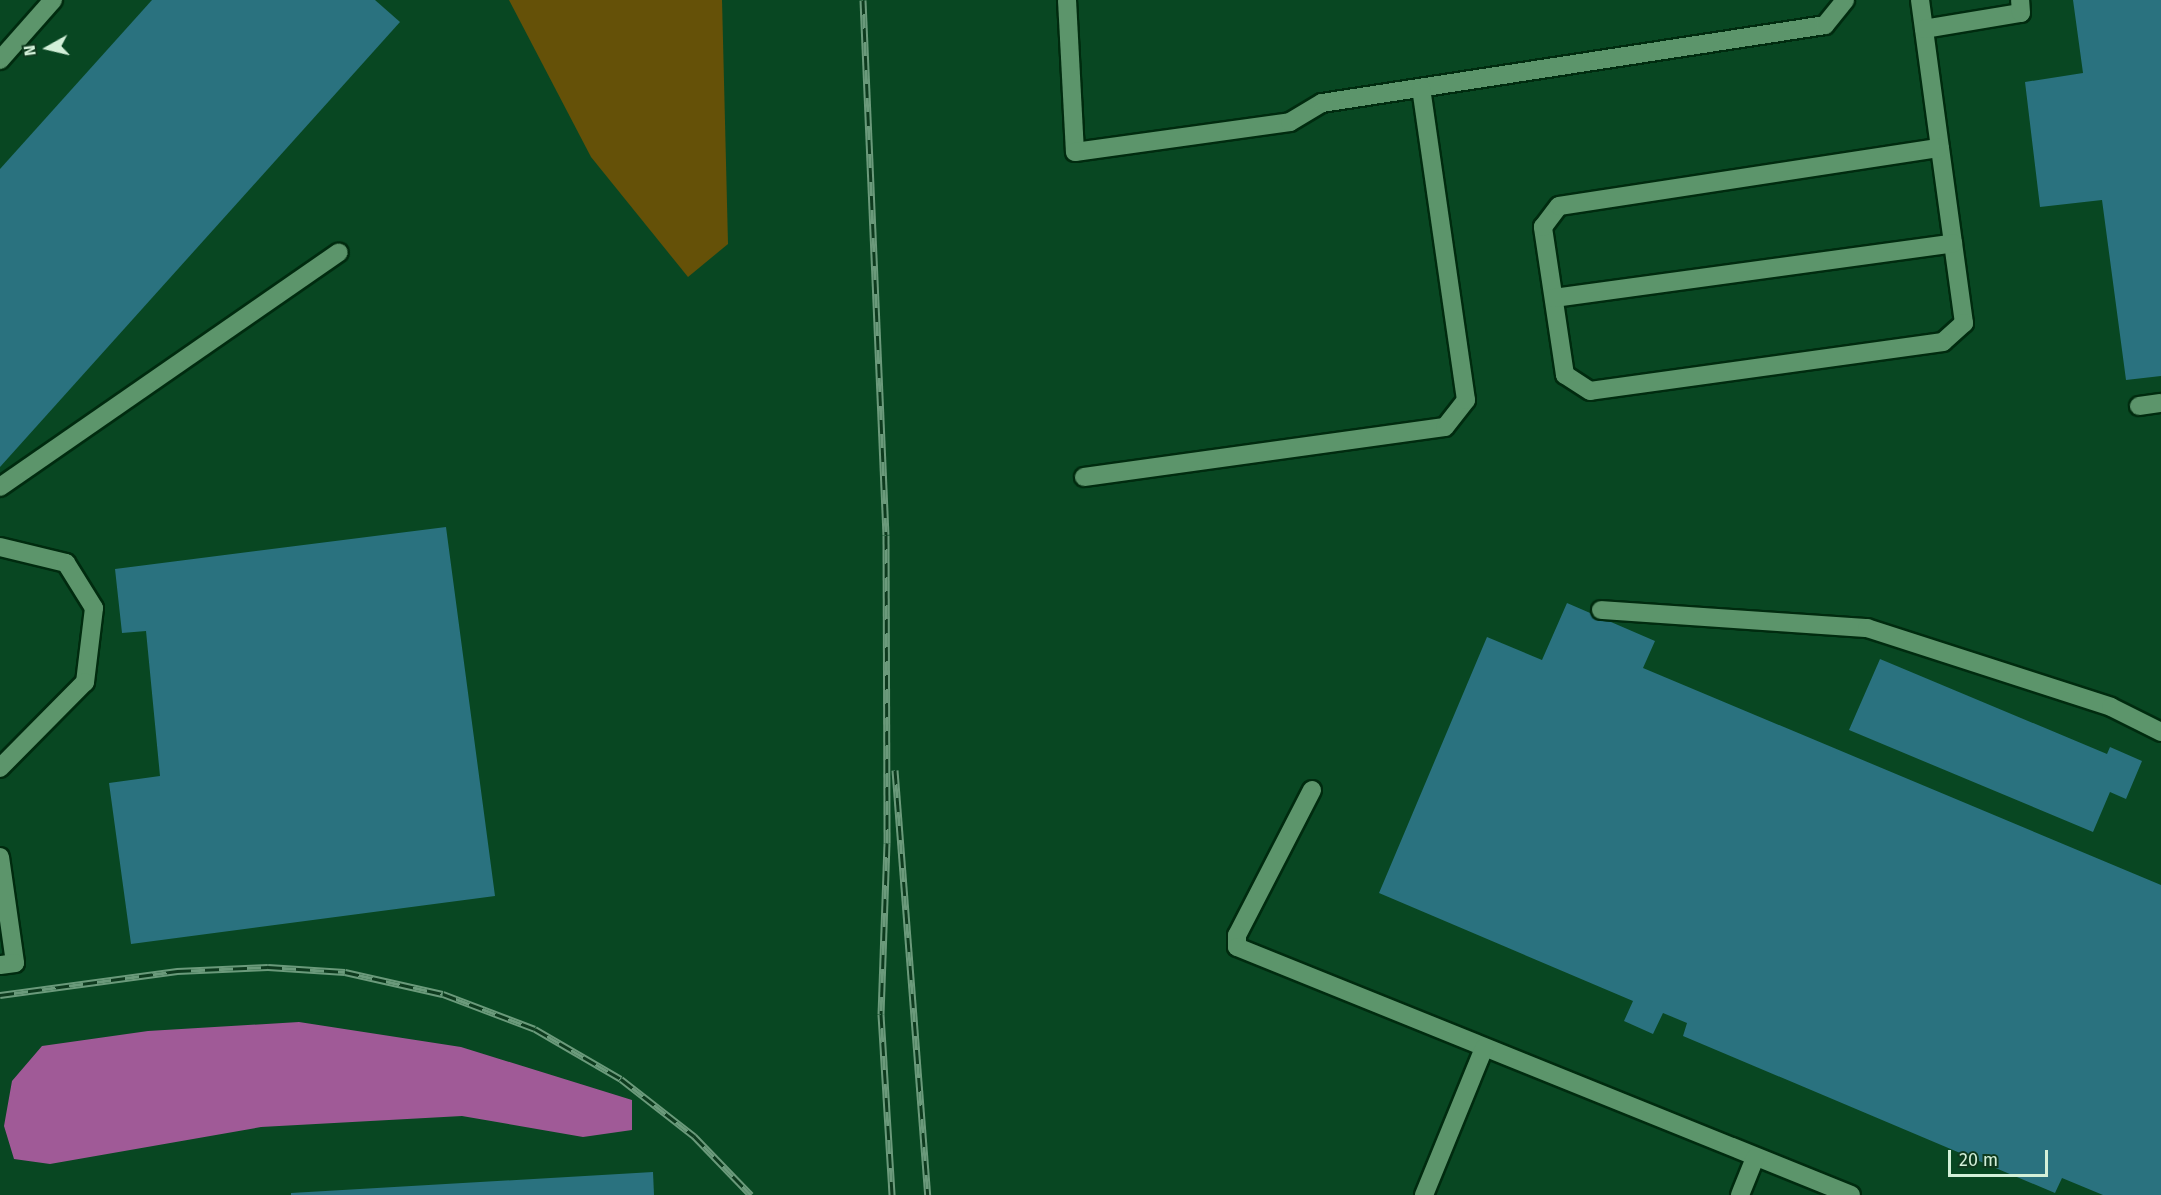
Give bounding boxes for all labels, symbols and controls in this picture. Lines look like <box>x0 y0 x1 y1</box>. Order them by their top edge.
north arrow <box>18 18 78 78</box>
text: N <box>20 44 40 57</box>
scale bar <box>1951 1138 2052 1176</box>
text: 20 m <box>1959 1149 1998 1171</box>

